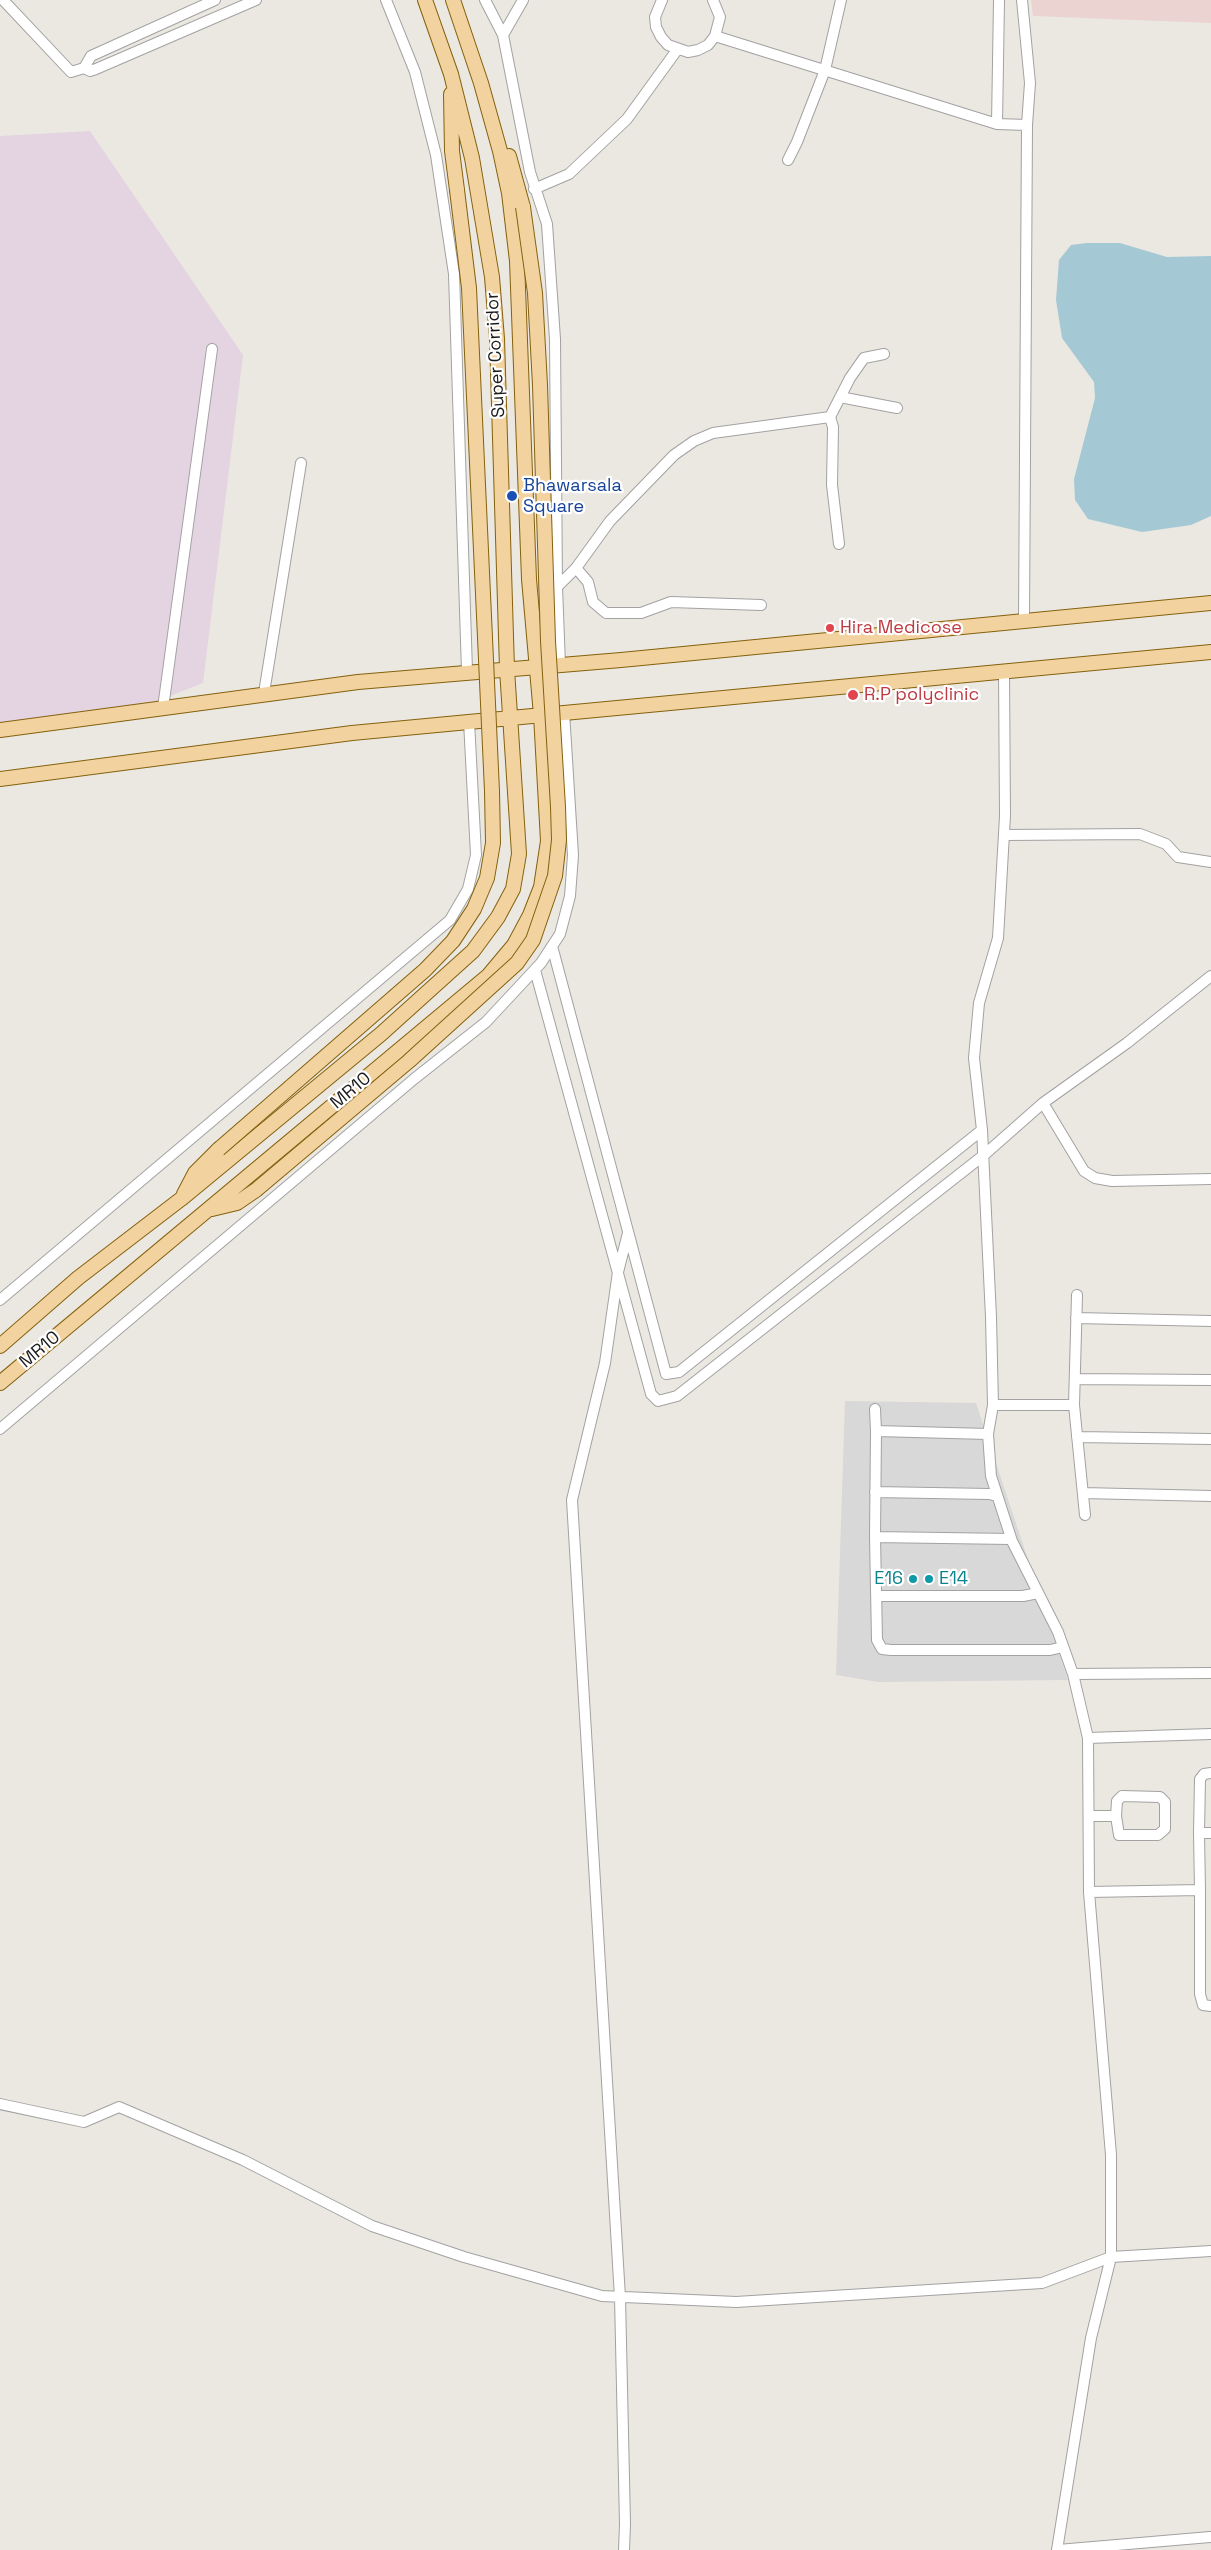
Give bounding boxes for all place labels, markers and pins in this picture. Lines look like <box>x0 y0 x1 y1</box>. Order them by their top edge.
place label: Bhawarsala Square <box>523 475 622 518</box>
marker: Bhawarsala Square <box>505 489 519 503</box>
place label: Hira Medicose <box>840 617 962 639</box>
marker: Hira Medicose <box>824 622 836 634</box>
place label: R.P polyclinic <box>864 684 979 706</box>
marker: R.P polyclinic <box>846 688 860 702</box>
place label: E16 <box>874 1568 903 1590</box>
place label: E14 <box>939 1568 968 1590</box>
marker: E16 <box>907 1573 919 1585</box>
marker: E14 <box>923 1573 935 1585</box>

